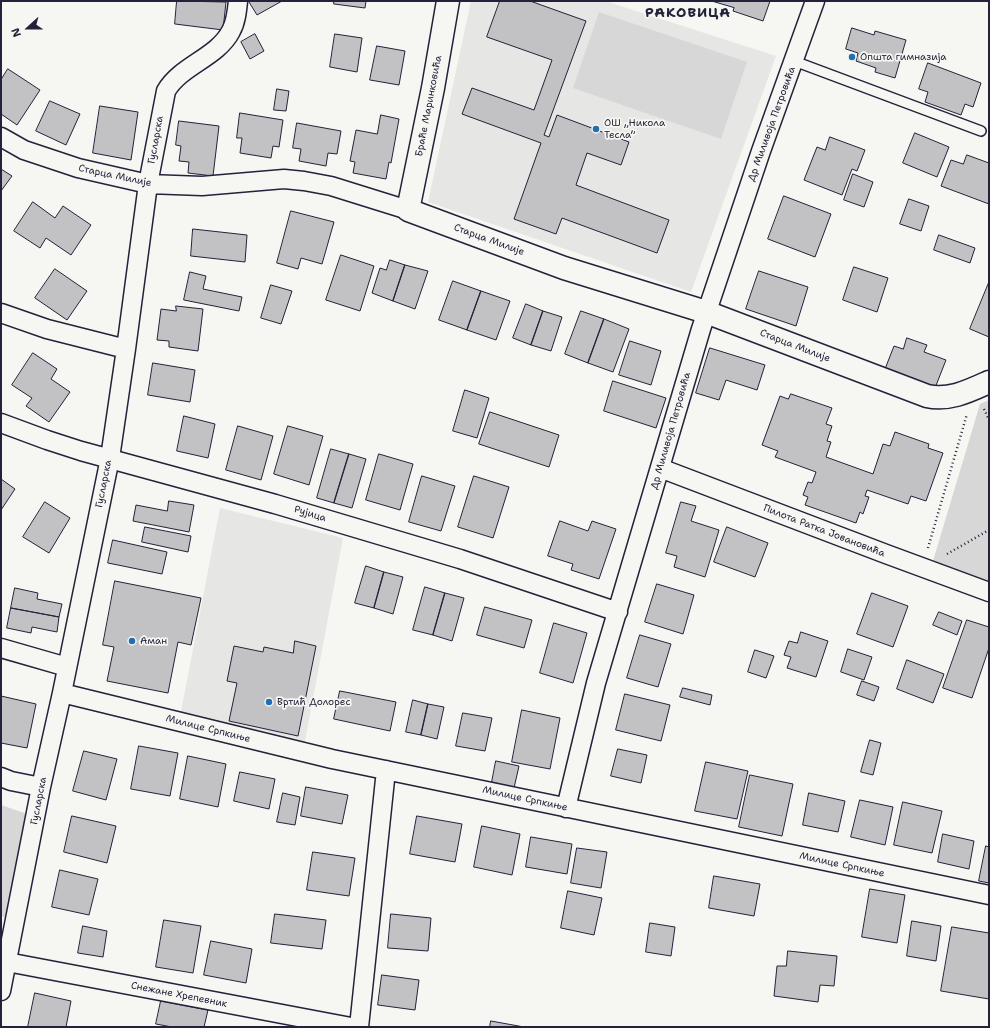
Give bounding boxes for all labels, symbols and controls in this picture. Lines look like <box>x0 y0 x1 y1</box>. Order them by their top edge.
district label: РАКОВИЦА <box>645 5 731 21</box>
north arrow <box>8 8 48 48</box>
text: N <box>8 26 25 39</box>
place label: Општа гимназија <box>860 51 947 63</box>
marker: Општа гимназија <box>847 52 857 62</box>
street label: Браће Маринковића <box>413 54 445 158</box>
street label: Др Миливоја Петровића <box>746 65 798 183</box>
street label: Гусларска <box>146 115 166 165</box>
place label: ОШ „Никола Тесла” <box>604 117 665 140</box>
marker: ОШ „Никола Тесла” <box>591 124 601 134</box>
street label: Старца Милије <box>77 162 153 190</box>
street label: Старца Милије <box>452 222 526 258</box>
street label: Старца Милије <box>758 327 832 365</box>
street label: Др Миливоја Петровића <box>648 371 694 491</box>
street label: Гусларска <box>93 459 115 509</box>
street label: Пилота Ратка Јовановића <box>761 502 887 560</box>
street label: Рујица <box>292 503 328 525</box>
place label: Аман <box>140 635 167 647</box>
marker: Аман <box>127 636 137 646</box>
place label: Вртић Долорес <box>277 696 350 708</box>
marker: Вртић Долорес <box>264 697 274 707</box>
street label: Милице Српкиње <box>164 713 252 745</box>
street label: Гусларска <box>28 776 50 826</box>
street label: Милице Српкиње <box>481 784 569 814</box>
street label: Милице Српкиње <box>798 850 886 880</box>
street label: Снежане Хрепевник <box>130 980 228 1010</box>

